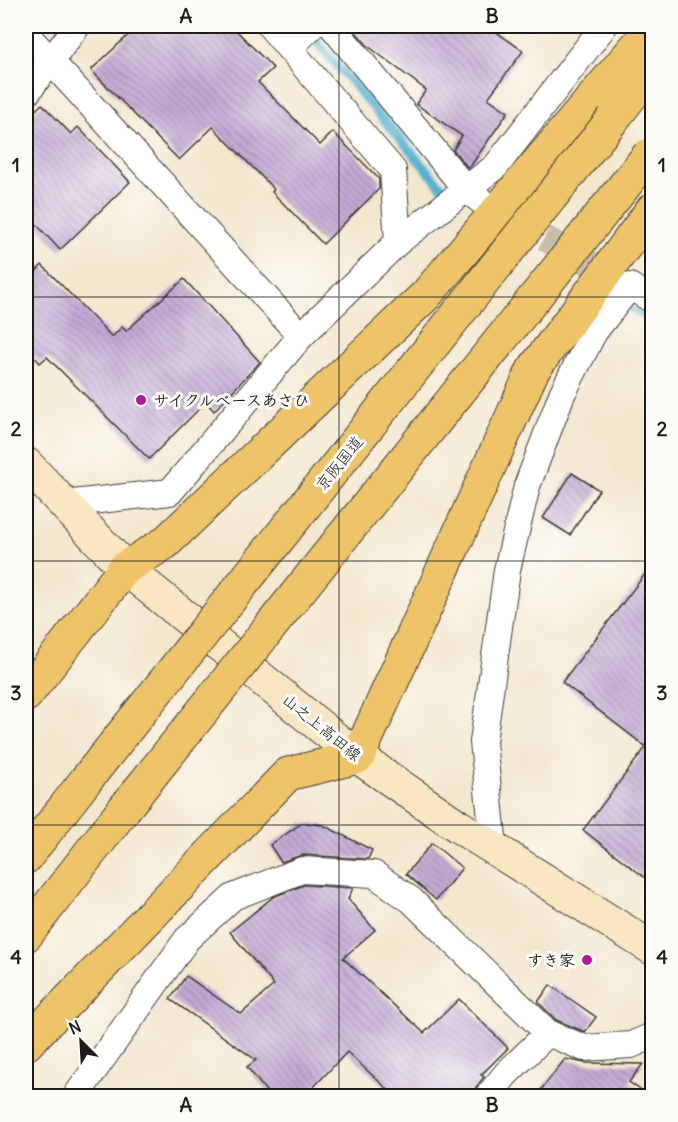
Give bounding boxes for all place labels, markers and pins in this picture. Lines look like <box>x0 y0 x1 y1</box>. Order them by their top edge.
place label: サイクルベースあさひ <box>153 390 310 410</box>
marker: サイクルベースあさひ <box>134 393 148 407</box>
place label: すき家 <box>527 950 575 970</box>
marker: すき家 <box>580 953 594 967</box>

